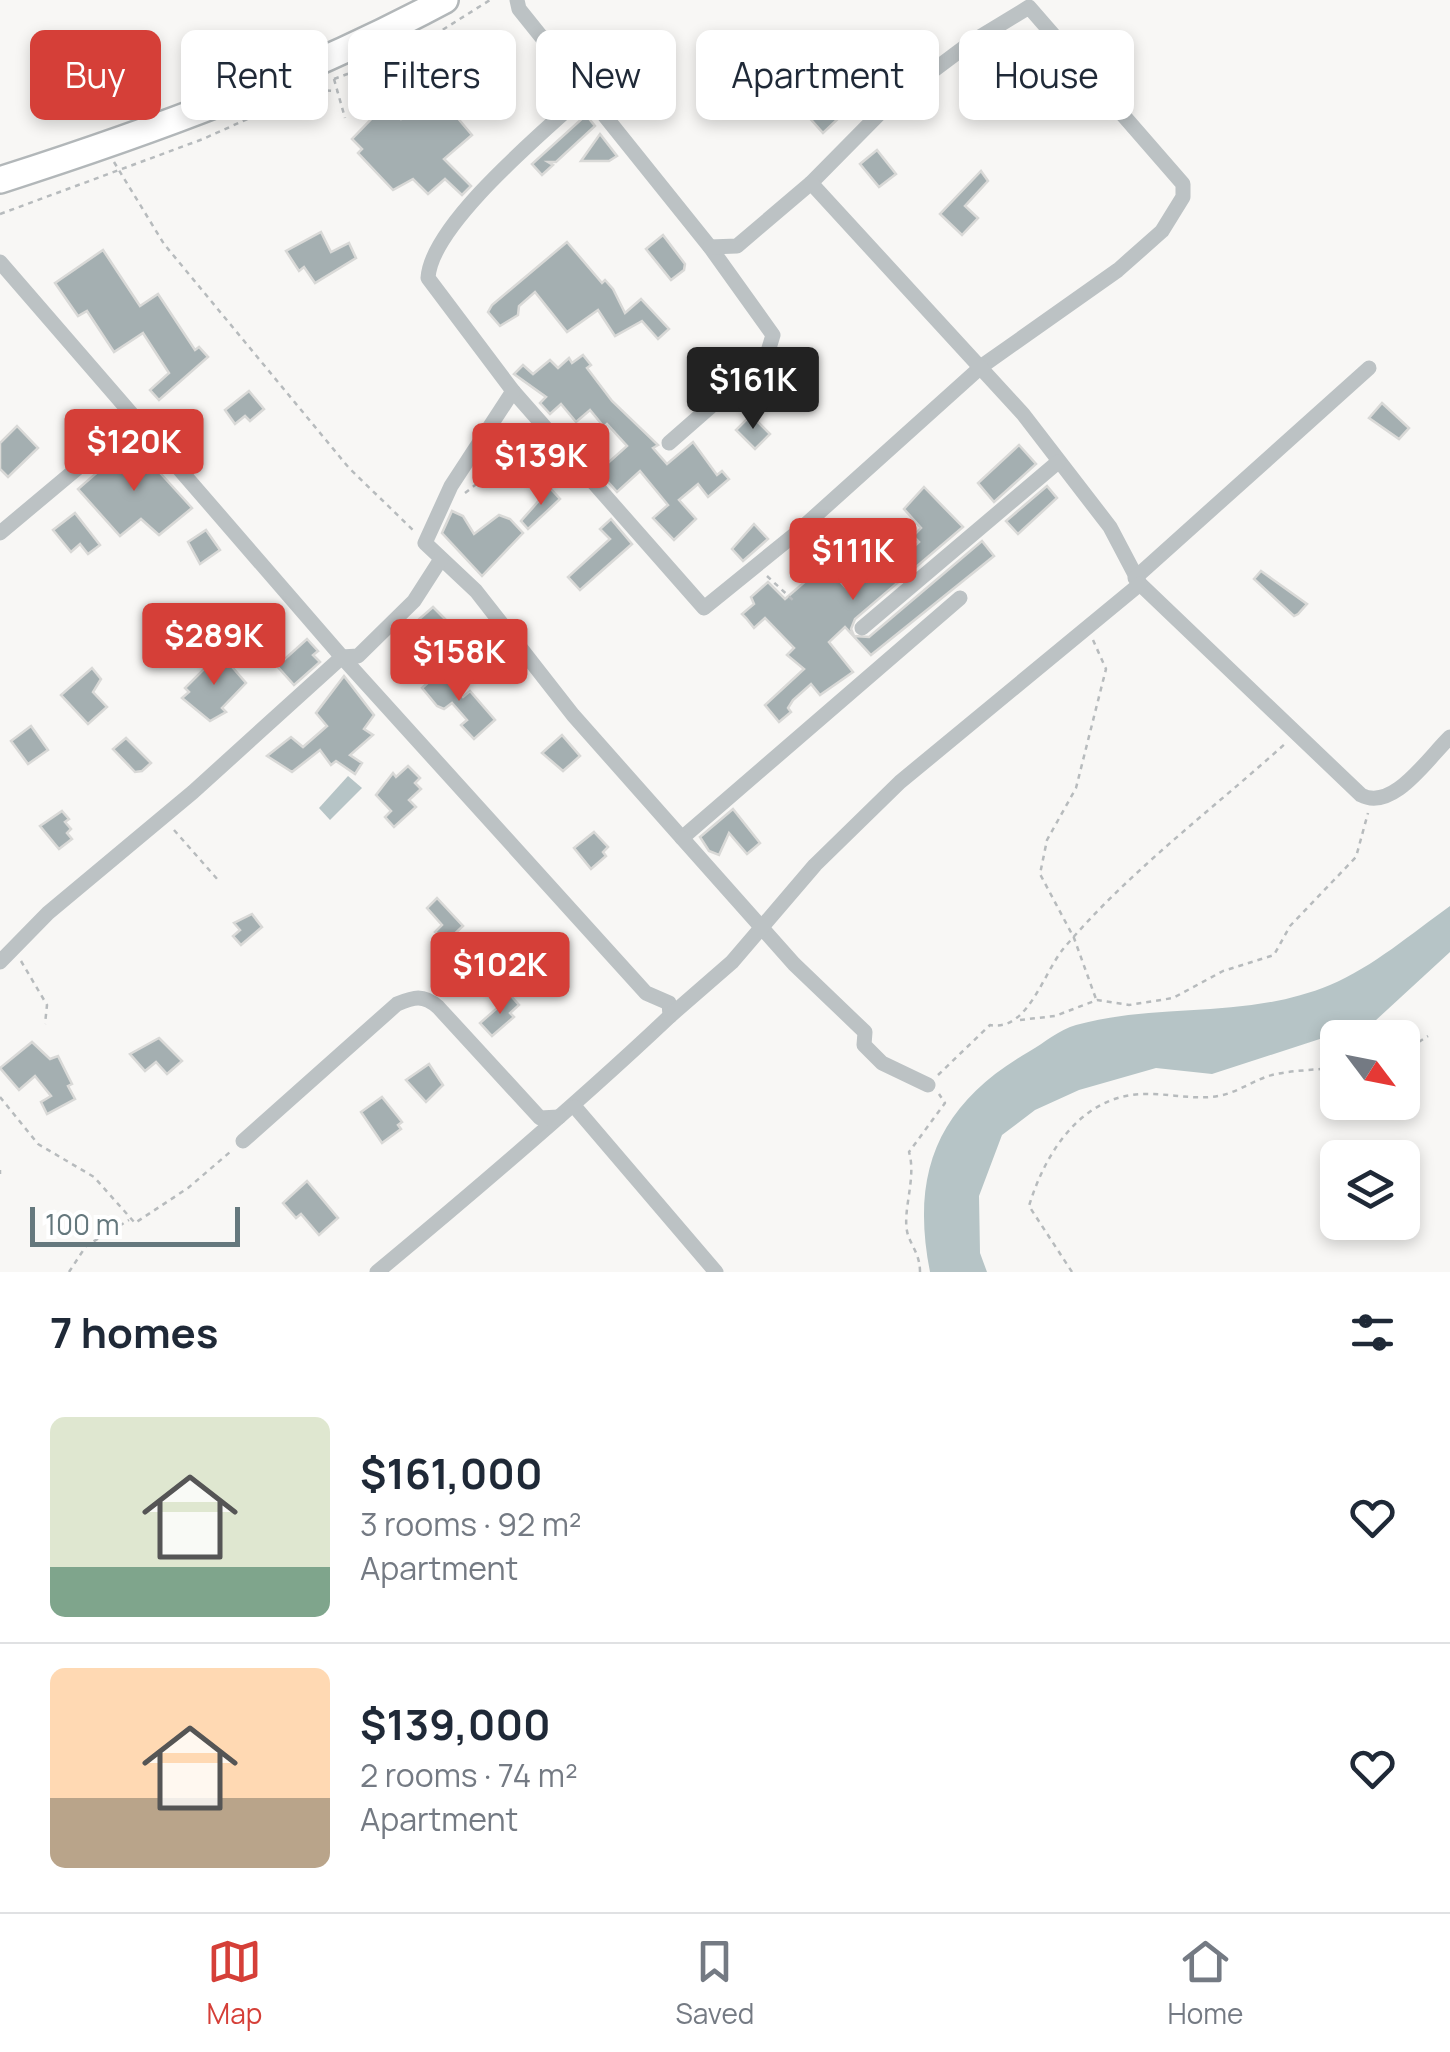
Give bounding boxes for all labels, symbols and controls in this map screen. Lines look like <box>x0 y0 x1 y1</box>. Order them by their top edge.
chip: Buy <box>30 30 161 120</box>
chip: Rent <box>181 30 328 120</box>
chip: Filters <box>348 30 516 120</box>
chip: New <box>536 30 676 120</box>
chip: Apartment <box>696 30 939 120</box>
chip: House <box>959 30 1134 120</box>
pin: $161K <box>683 347 823 432</box>
text: $161K <box>709 357 797 401</box>
pin: $120K <box>64 409 204 494</box>
text: $120K <box>87 419 181 463</box>
pin: $139K <box>471 423 611 508</box>
text: $139K <box>494 433 588 477</box>
pin: $111K <box>783 518 923 603</box>
text: $111K <box>812 528 894 572</box>
pin: $289K <box>144 603 284 688</box>
text: $289K <box>164 613 264 657</box>
pin: $158K <box>389 619 529 704</box>
text: $158K <box>412 629 506 673</box>
pin: $102K <box>430 932 570 1017</box>
text: $102K <box>453 942 547 986</box>
north arrow <box>1320 1020 1420 1120</box>
map controls <box>1320 1020 1420 1240</box>
button: layers <box>1320 1140 1420 1240</box>
scale bar <box>30 1202 240 1246</box>
text: 100 m <box>45 1205 119 1243</box>
text: 7 homes <box>50 1303 218 1361</box>
icon: filters <box>1345 1305 1400 1360</box>
text: $161,000 <box>360 1444 543 1502</box>
icon: home <box>130 1457 250 1577</box>
icon: heart <box>1345 1490 1400 1545</box>
text: 3 rooms · 92 m² <box>360 1502 582 1546</box>
text: Apartment <box>360 1546 518 1590</box>
text: $139,000 <box>360 1695 551 1753</box>
icon: home <box>130 1708 250 1828</box>
icon: heart <box>1345 1741 1400 1796</box>
text: 2 rooms · 74 m² <box>360 1753 578 1797</box>
text: Apartment <box>360 1797 518 1841</box>
tab: Map <box>207 1934 262 2032</box>
tab: Saved <box>676 1934 754 2032</box>
tab: Home <box>1168 1934 1243 2032</box>

